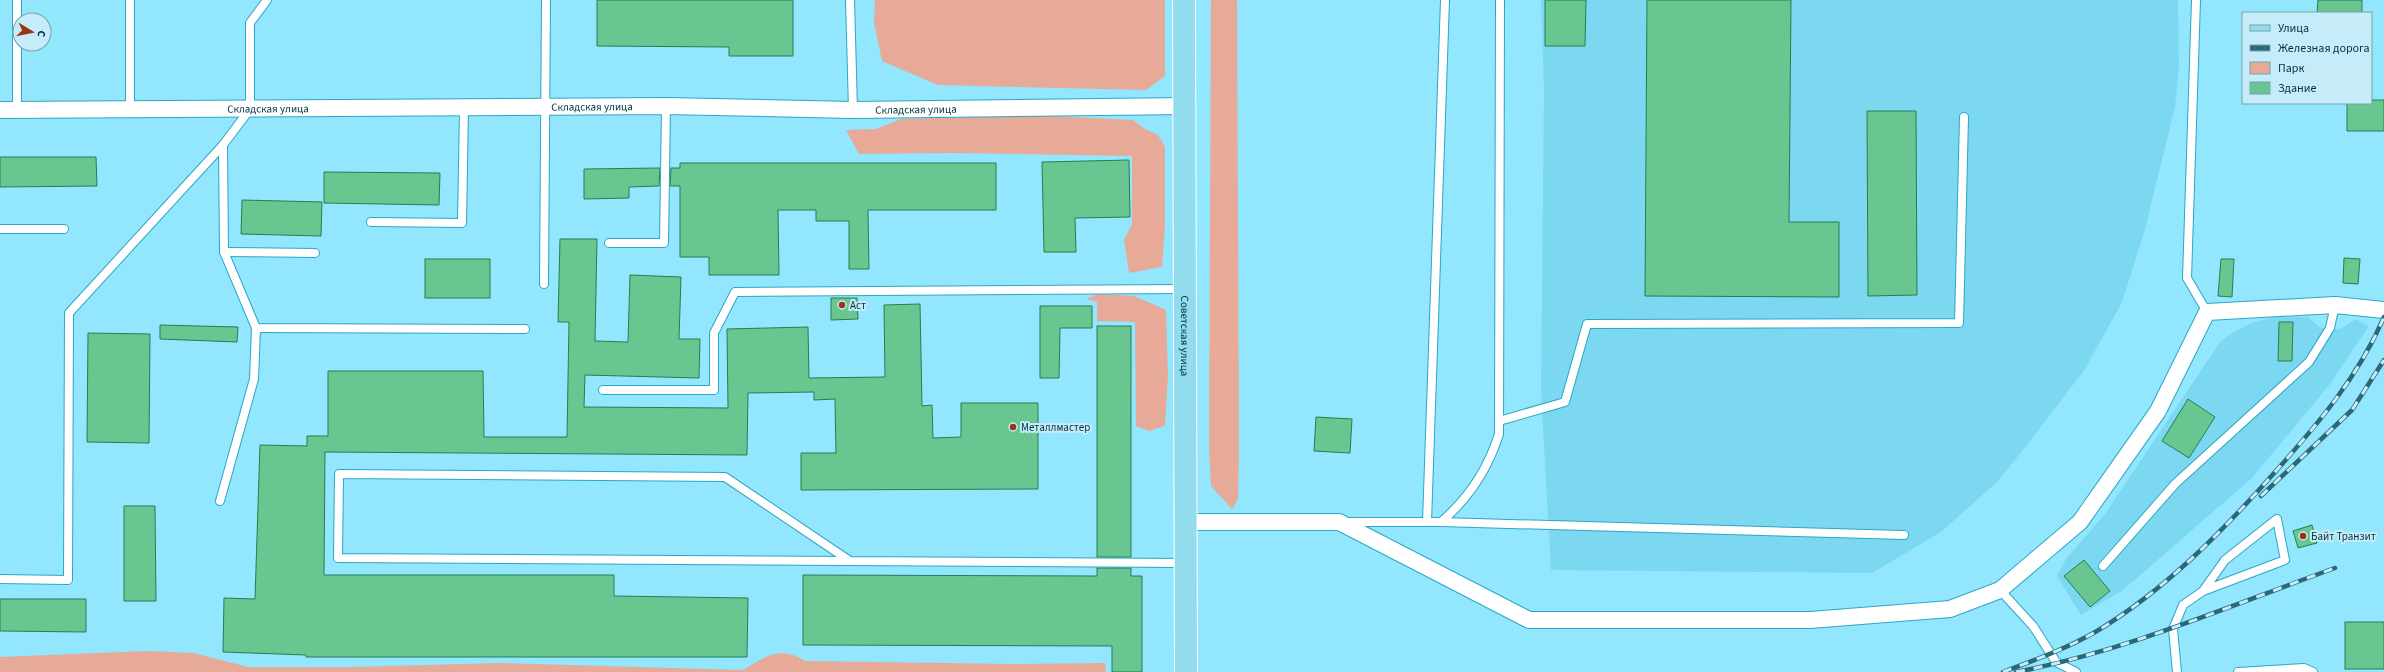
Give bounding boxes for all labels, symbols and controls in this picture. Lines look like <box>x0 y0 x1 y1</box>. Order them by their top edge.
north arrow <box>12 12 52 52</box>
legend <box>2242 12 2372 104</box>
text: Улица <box>2278 20 2309 37</box>
text: С <box>33 29 49 39</box>
text: Железная дорога <box>2278 40 2370 57</box>
text: Парк <box>2278 60 2304 77</box>
text: Здание <box>2278 80 2317 97</box>
street label: Складская улица <box>551 99 633 114</box>
street label: Складская улица <box>227 101 309 116</box>
street label: Складская улица <box>875 101 957 117</box>
street label: Советская улица <box>1177 296 1193 376</box>
place label: Аст <box>850 298 866 313</box>
marker: Аст <box>837 300 847 310</box>
place label: Металлмастер <box>1021 420 1090 435</box>
marker: Металлмастер <box>1008 422 1018 432</box>
place label: Байт Транзит <box>2311 529 2376 544</box>
marker: Байт Транзит <box>2298 531 2308 541</box>

